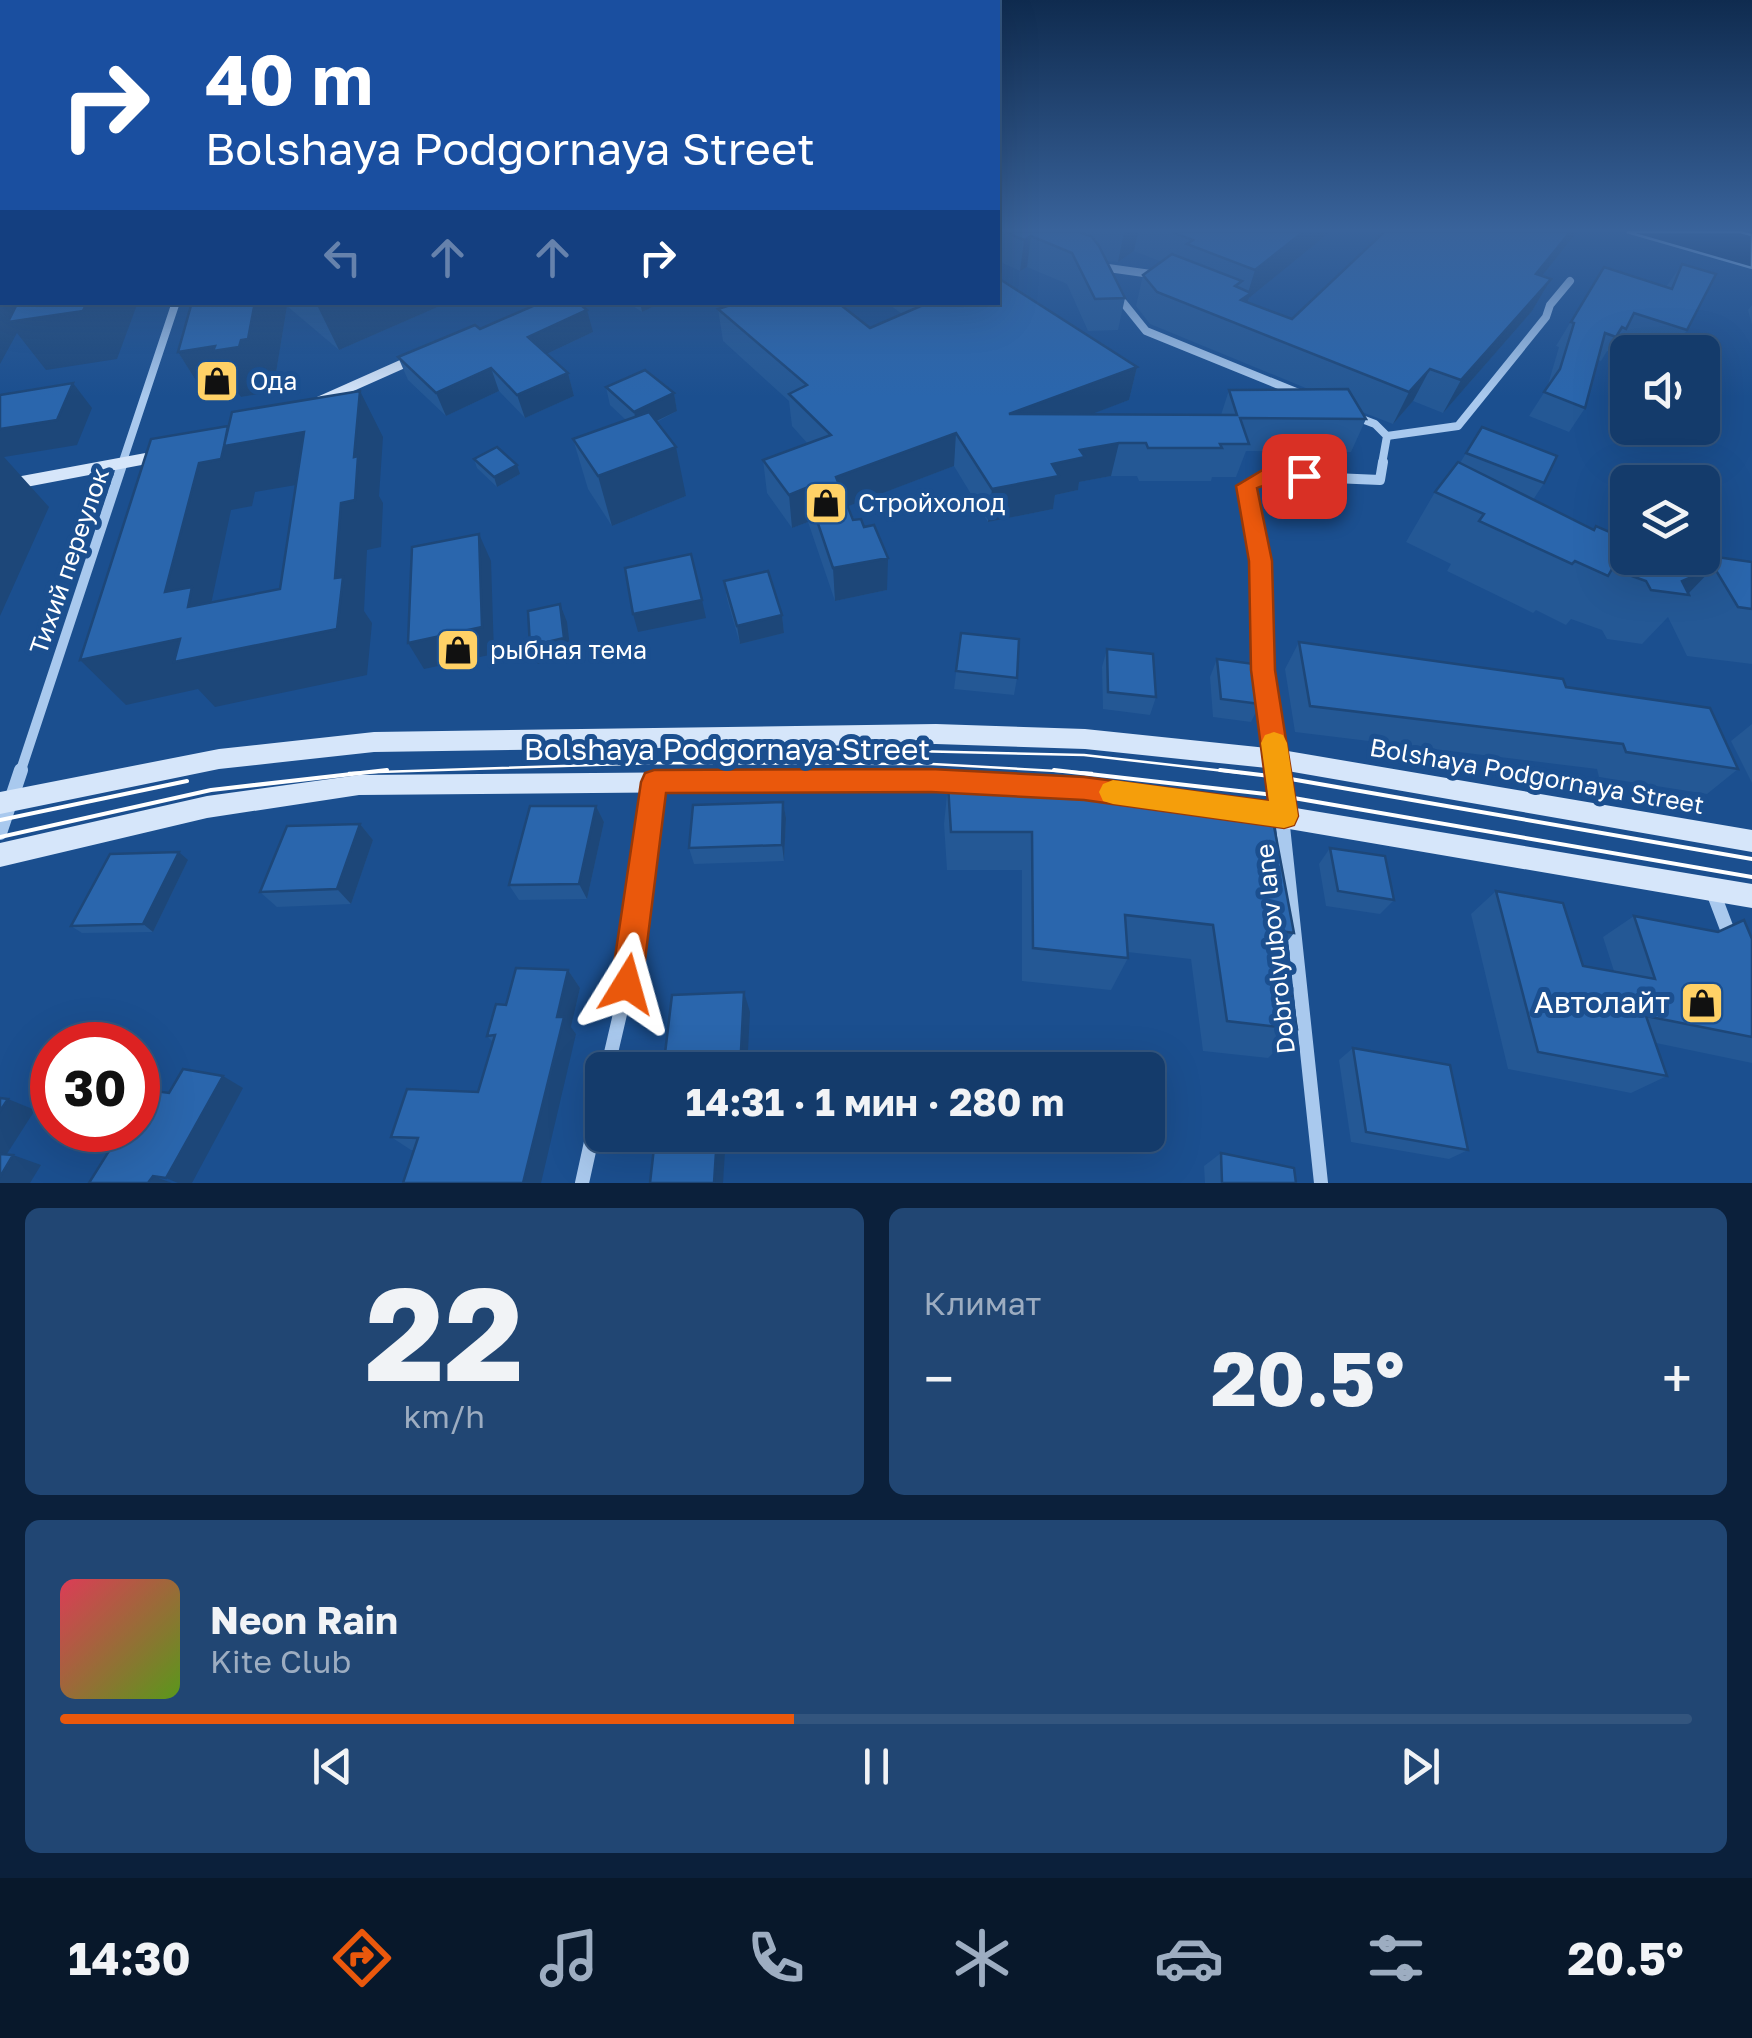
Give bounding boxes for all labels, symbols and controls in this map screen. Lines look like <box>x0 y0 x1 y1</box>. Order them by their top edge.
text: 40 m <box>205 36 373 120</box>
icon: right <box>40 40 170 170</box>
text: Bolshaya Podgornaya Street <box>205 121 815 175</box>
icon: left <box>315 230 370 285</box>
icon: ahead <box>420 230 475 285</box>
icon: ahead <box>525 230 580 285</box>
icon: right <box>630 230 685 285</box>
map controls <box>1610 335 1720 575</box>
button: sound <box>1610 335 1720 445</box>
shop icon: Ода <box>194 358 240 404</box>
place label: Ода <box>250 365 297 396</box>
pin <box>1262 434 1347 519</box>
icon: arrive <box>1277 449 1332 504</box>
street label: Тихий переулок <box>22 463 115 658</box>
button: layers <box>1610 465 1720 575</box>
shop icon: Стройхолод <box>803 480 849 526</box>
place label: Стройхолод <box>858 487 1005 518</box>
shop icon: рыбная тема <box>435 627 481 673</box>
place label: рыбная тема <box>490 634 647 665</box>
street label: Bolshaya Podgornaya Street <box>524 731 930 767</box>
street label: Bolshaya Podgornaya Street <box>1368 731 1707 820</box>
street label: Dobrolyubov lane <box>1248 842 1301 1056</box>
position arrow <box>575 932 679 1036</box>
shop icon: Автолайт <box>1679 980 1725 1026</box>
place label: Автолайт <box>1534 984 1670 1020</box>
speed limit sign: 30 <box>30 1022 160 1152</box>
text: 14:31 · 1 мин · 280 m <box>686 1079 1064 1124</box>
text: 22 <box>365 1254 524 1410</box>
text: Климат <box>924 1284 1041 1322</box>
text: 20.5° <box>1211 1332 1405 1423</box>
text: − <box>924 1345 954 1411</box>
text: + <box>1662 1345 1692 1411</box>
text: km/h <box>404 1397 485 1435</box>
text: Neon Rain <box>210 1597 398 1642</box>
text: Kite Club <box>210 1642 351 1680</box>
icon: previous <box>305 1739 360 1794</box>
icon: pause <box>849 1739 904 1794</box>
icon: next <box>1393 1739 1448 1794</box>
icon: directions <box>327 1923 397 1993</box>
icon: music <box>534 1923 604 1993</box>
icon: phone <box>741 1923 811 1993</box>
icon: climate <box>947 1923 1017 1993</box>
icon: car <box>1154 1923 1224 1993</box>
icon: filters <box>1361 1923 1431 1993</box>
text: 14:30 <box>68 1931 191 1985</box>
text: 20.5° <box>1567 1931 1684 1985</box>

